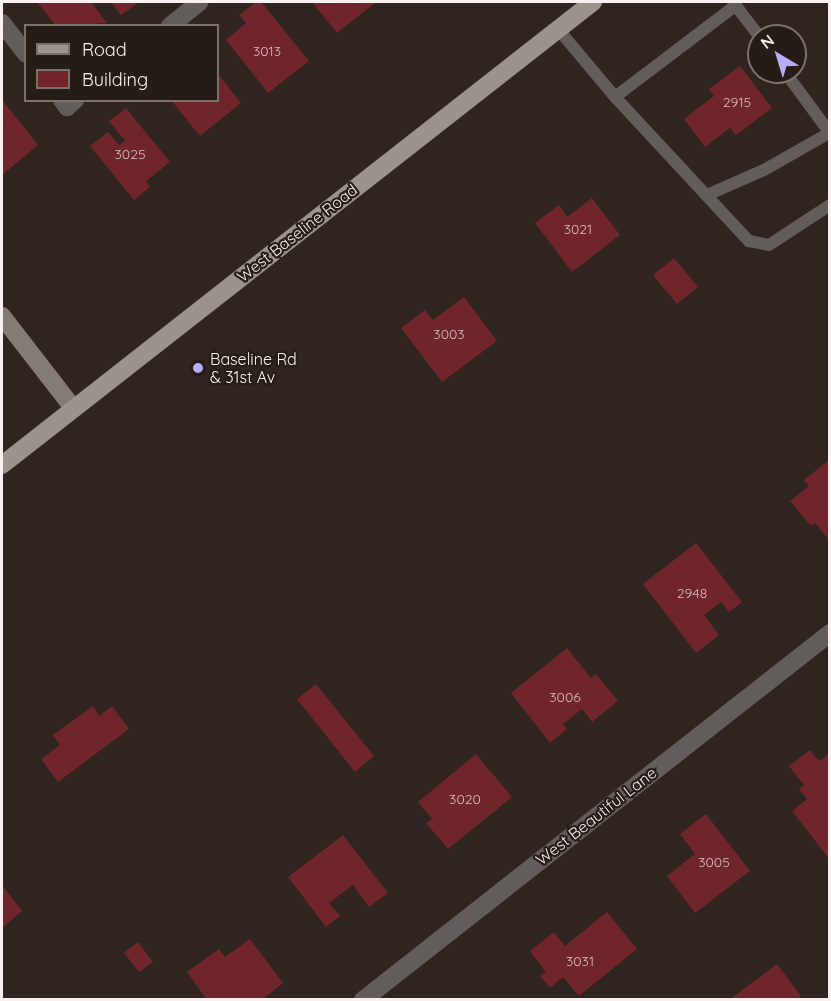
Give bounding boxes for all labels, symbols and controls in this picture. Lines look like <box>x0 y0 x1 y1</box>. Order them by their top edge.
legend <box>24 24 219 102</box>
north arrow <box>747 24 807 84</box>
text: N <box>756 30 778 53</box>
text: Road <box>82 38 127 61</box>
house number: 3013 <box>253 43 281 59</box>
text: Building <box>82 68 148 91</box>
house number: 2915 <box>723 94 751 110</box>
house number: 3025 <box>114 146 146 162</box>
street label: West Baseline Road <box>233 180 361 286</box>
house number: 3021 <box>564 221 592 237</box>
house number: 3003 <box>433 326 465 342</box>
place label: Baseline Rd & 31st Av <box>210 349 297 387</box>
marker: Baseline Rd & 31st Av <box>191 361 205 375</box>
house number: 2948 <box>677 585 707 601</box>
house number: 3006 <box>549 689 581 705</box>
street label: West Beautiful Lane <box>532 763 660 869</box>
house number: 3020 <box>449 791 481 807</box>
house number: 3005 <box>698 854 730 870</box>
house number: 3031 <box>566 953 594 969</box>

